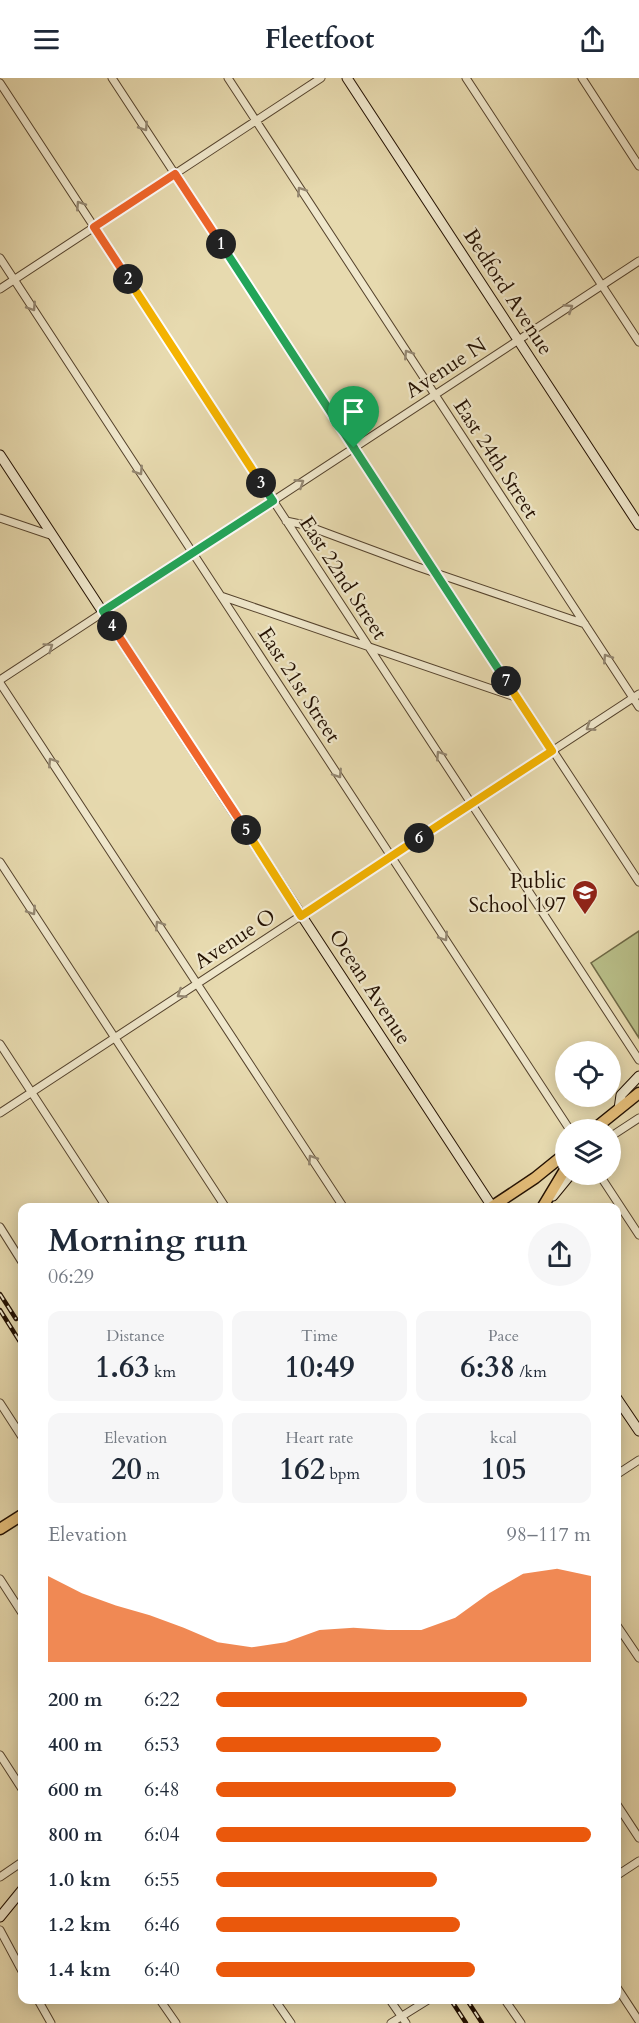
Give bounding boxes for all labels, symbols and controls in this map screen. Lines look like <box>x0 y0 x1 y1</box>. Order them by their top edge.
text: Fleetfoot <box>265 21 374 58</box>
icon: menu <box>30 23 63 56</box>
icon: share <box>576 23 609 56</box>
one-way arrow <box>136 121 148 131</box>
one-way arrow <box>297 187 309 197</box>
one-way arrow <box>76 201 87 212</box>
street label: Bedford Avenue <box>456 223 560 361</box>
pin: 1 <box>206 229 236 259</box>
text: 1 <box>217 233 225 255</box>
pin: 2 <box>113 264 143 294</box>
text: 2 <box>124 268 132 290</box>
one-way arrow <box>25 301 36 312</box>
one-way arrow <box>562 304 573 315</box>
street label: Avenue N <box>400 331 492 405</box>
one-way arrow <box>404 350 415 361</box>
pin <box>328 386 379 448</box>
street label: East 24th Street <box>446 394 546 525</box>
icon: arrive <box>337 395 370 428</box>
one-way arrow <box>131 464 142 475</box>
pin: 3 <box>246 468 276 498</box>
text: 3 <box>257 472 265 494</box>
one-way arrow <box>293 479 304 490</box>
street label: East 22nd Street <box>292 511 394 646</box>
pin: 4 <box>97 611 127 641</box>
text: 4 <box>108 615 116 637</box>
street label: East 21st Street <box>251 621 347 749</box>
one-way arrow <box>42 643 53 654</box>
one-way arrow <box>603 654 614 665</box>
pin: 7 <box>491 666 521 696</box>
text: 7 <box>502 670 510 692</box>
one-way arrow <box>586 719 596 731</box>
one-way arrow <box>436 751 447 762</box>
one-way arrow <box>48 758 59 769</box>
one-way arrow <box>330 768 341 779</box>
pin: 5 <box>231 815 261 845</box>
text: 5 <box>242 819 250 841</box>
pin: 6 <box>404 823 434 853</box>
text: 6 <box>415 827 423 849</box>
place label: Public School 197 <box>468 867 566 920</box>
school or university icon: Public School 197 <box>570 878 600 916</box>
street label: Avenue O <box>189 902 281 976</box>
one-way arrow <box>25 904 36 915</box>
one-way arrow <box>154 921 166 931</box>
street label: Ocean Avenue <box>322 924 418 1050</box>
one-way arrow <box>437 931 448 942</box>
one-way arrow <box>177 987 187 999</box>
map controls <box>555 1041 621 1185</box>
button: locate <box>555 1041 621 1107</box>
button: layers <box>555 1119 621 1185</box>
one-way arrow <box>308 1154 319 1165</box>
text: Morning run <box>48 1218 248 1263</box>
button: share <box>528 1223 591 1286</box>
text: 06:29 <box>48 1263 94 1290</box>
text: Distance <box>106 1325 165 1347</box>
text: Time <box>301 1325 338 1347</box>
text: Pace <box>488 1325 519 1347</box>
text: 1.63 <box>95 1347 150 1388</box>
text: 10:49 <box>284 1347 355 1388</box>
text: 6:38 <box>460 1347 515 1388</box>
text: km <box>150 1361 176 1383</box>
text: /km <box>515 1361 547 1383</box>
text: Elevation <box>104 1427 167 1449</box>
text: Heart rate <box>286 1427 353 1449</box>
text: kcal <box>490 1427 517 1449</box>
text: 20 <box>111 1449 142 1490</box>
text: 162 <box>279 1449 325 1490</box>
text: 105 <box>480 1449 527 1490</box>
text: m <box>142 1463 160 1485</box>
text: bpm <box>325 1463 360 1485</box>
text: Elevation <box>48 1521 127 1548</box>
text: 98–117 m <box>506 1521 591 1548</box>
text: 200 m <box>48 1686 103 1713</box>
text: 6:22 <box>144 1686 180 1713</box>
text: 400 m <box>48 1731 103 1758</box>
text: 6:53 <box>144 1731 180 1758</box>
text: 600 m <box>48 1776 103 1803</box>
text: 6:48 <box>144 1776 180 1803</box>
text: 800 m <box>48 1821 103 1848</box>
text: 6:04 <box>144 1821 180 1848</box>
text: 1.0 km <box>48 1866 111 1893</box>
text: 6:55 <box>144 1866 180 1893</box>
text: 1.2 km <box>48 1911 111 1938</box>
text: 6:46 <box>144 1911 180 1938</box>
text: 1.4 km <box>48 1956 111 1983</box>
text: 6:40 <box>144 1956 180 1983</box>

